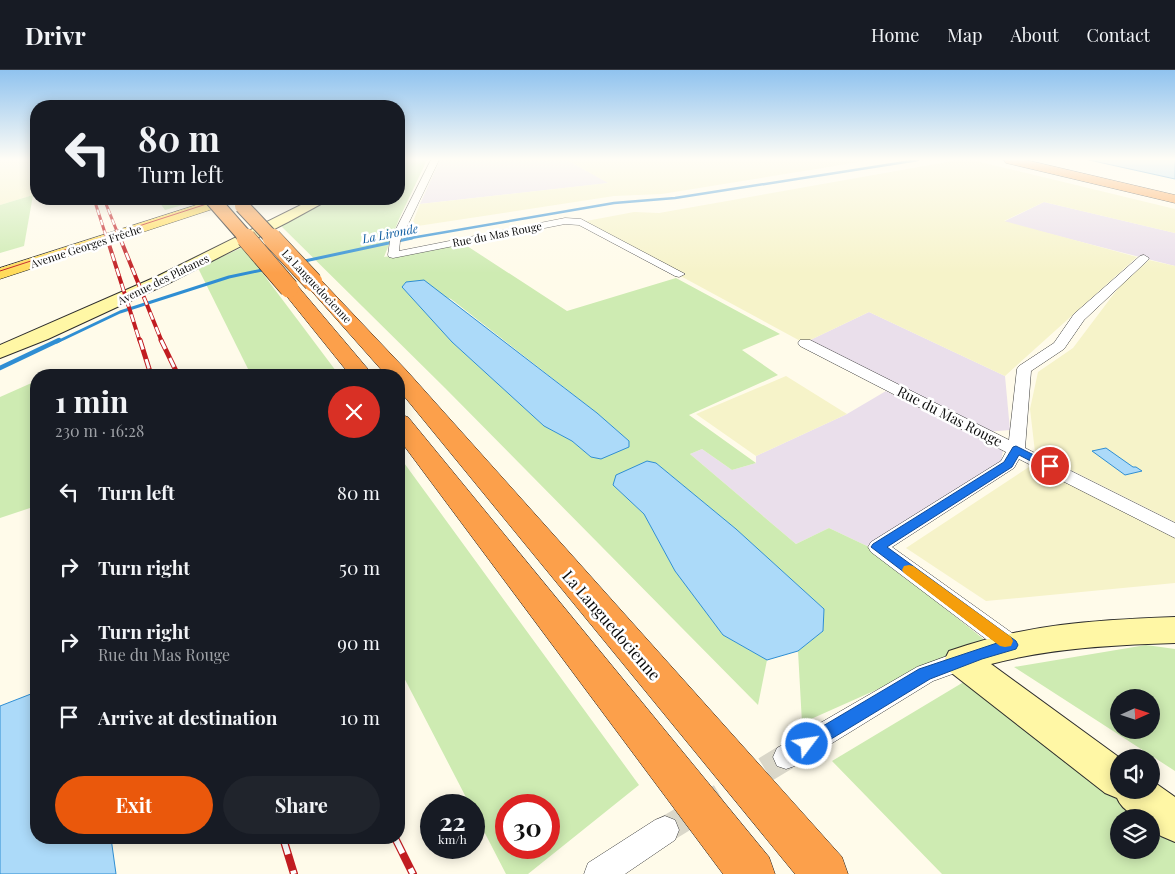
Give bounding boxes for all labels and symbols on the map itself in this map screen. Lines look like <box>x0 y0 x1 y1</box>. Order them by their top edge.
street label: Rue du Mas Rouge <box>451 218 543 250</box>
water label: La Lironde <box>360 220 419 246</box>
street label: Avenue Georges Frêche <box>28 221 144 271</box>
street label: La Languedocienne <box>279 246 356 327</box>
street label: Avenue des Platanes <box>114 250 211 308</box>
street label: Rue du Mas Rouge <box>894 381 1006 451</box>
pin <box>1029 445 1071 487</box>
street label: La Languedocienne <box>558 565 666 685</box>
north arrow <box>1110 689 1160 739</box>
position arrow <box>780 717 832 769</box>
speed limit sign: 30 <box>495 794 560 859</box>

